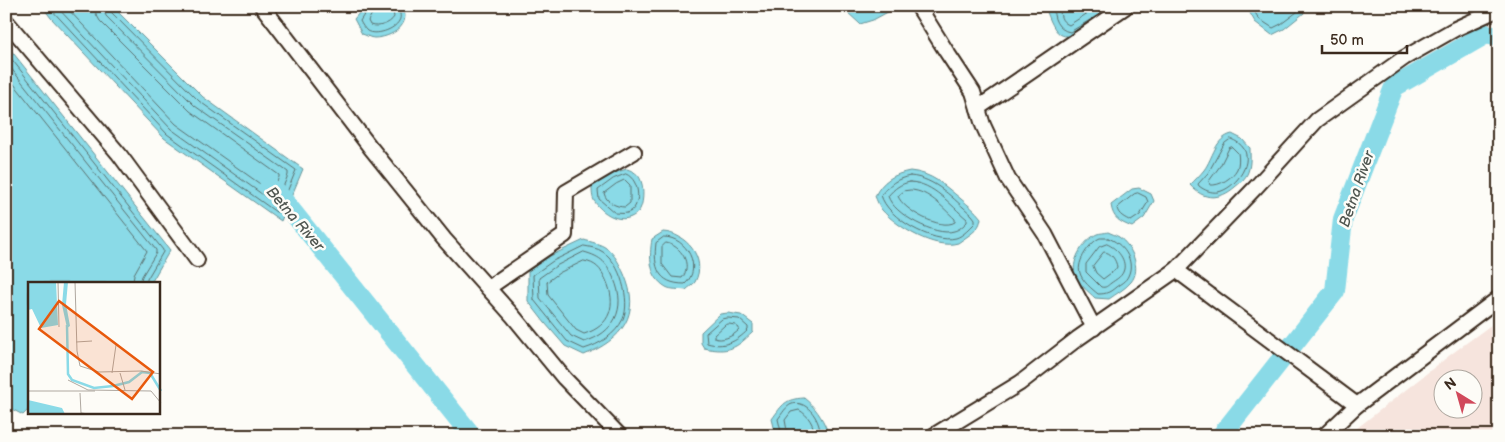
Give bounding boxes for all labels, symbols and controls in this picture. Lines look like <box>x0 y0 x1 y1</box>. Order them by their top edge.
scale bar <box>1322 22 1408 54</box>
text: 50 m <box>1330 31 1364 50</box>
water label: Betna River <box>1335 147 1379 230</box>
water label: Betna River <box>262 183 329 256</box>
inset map <box>28 282 160 414</box>
north arrow <box>1432 370 1482 420</box>
text: N <box>1441 374 1460 394</box>

